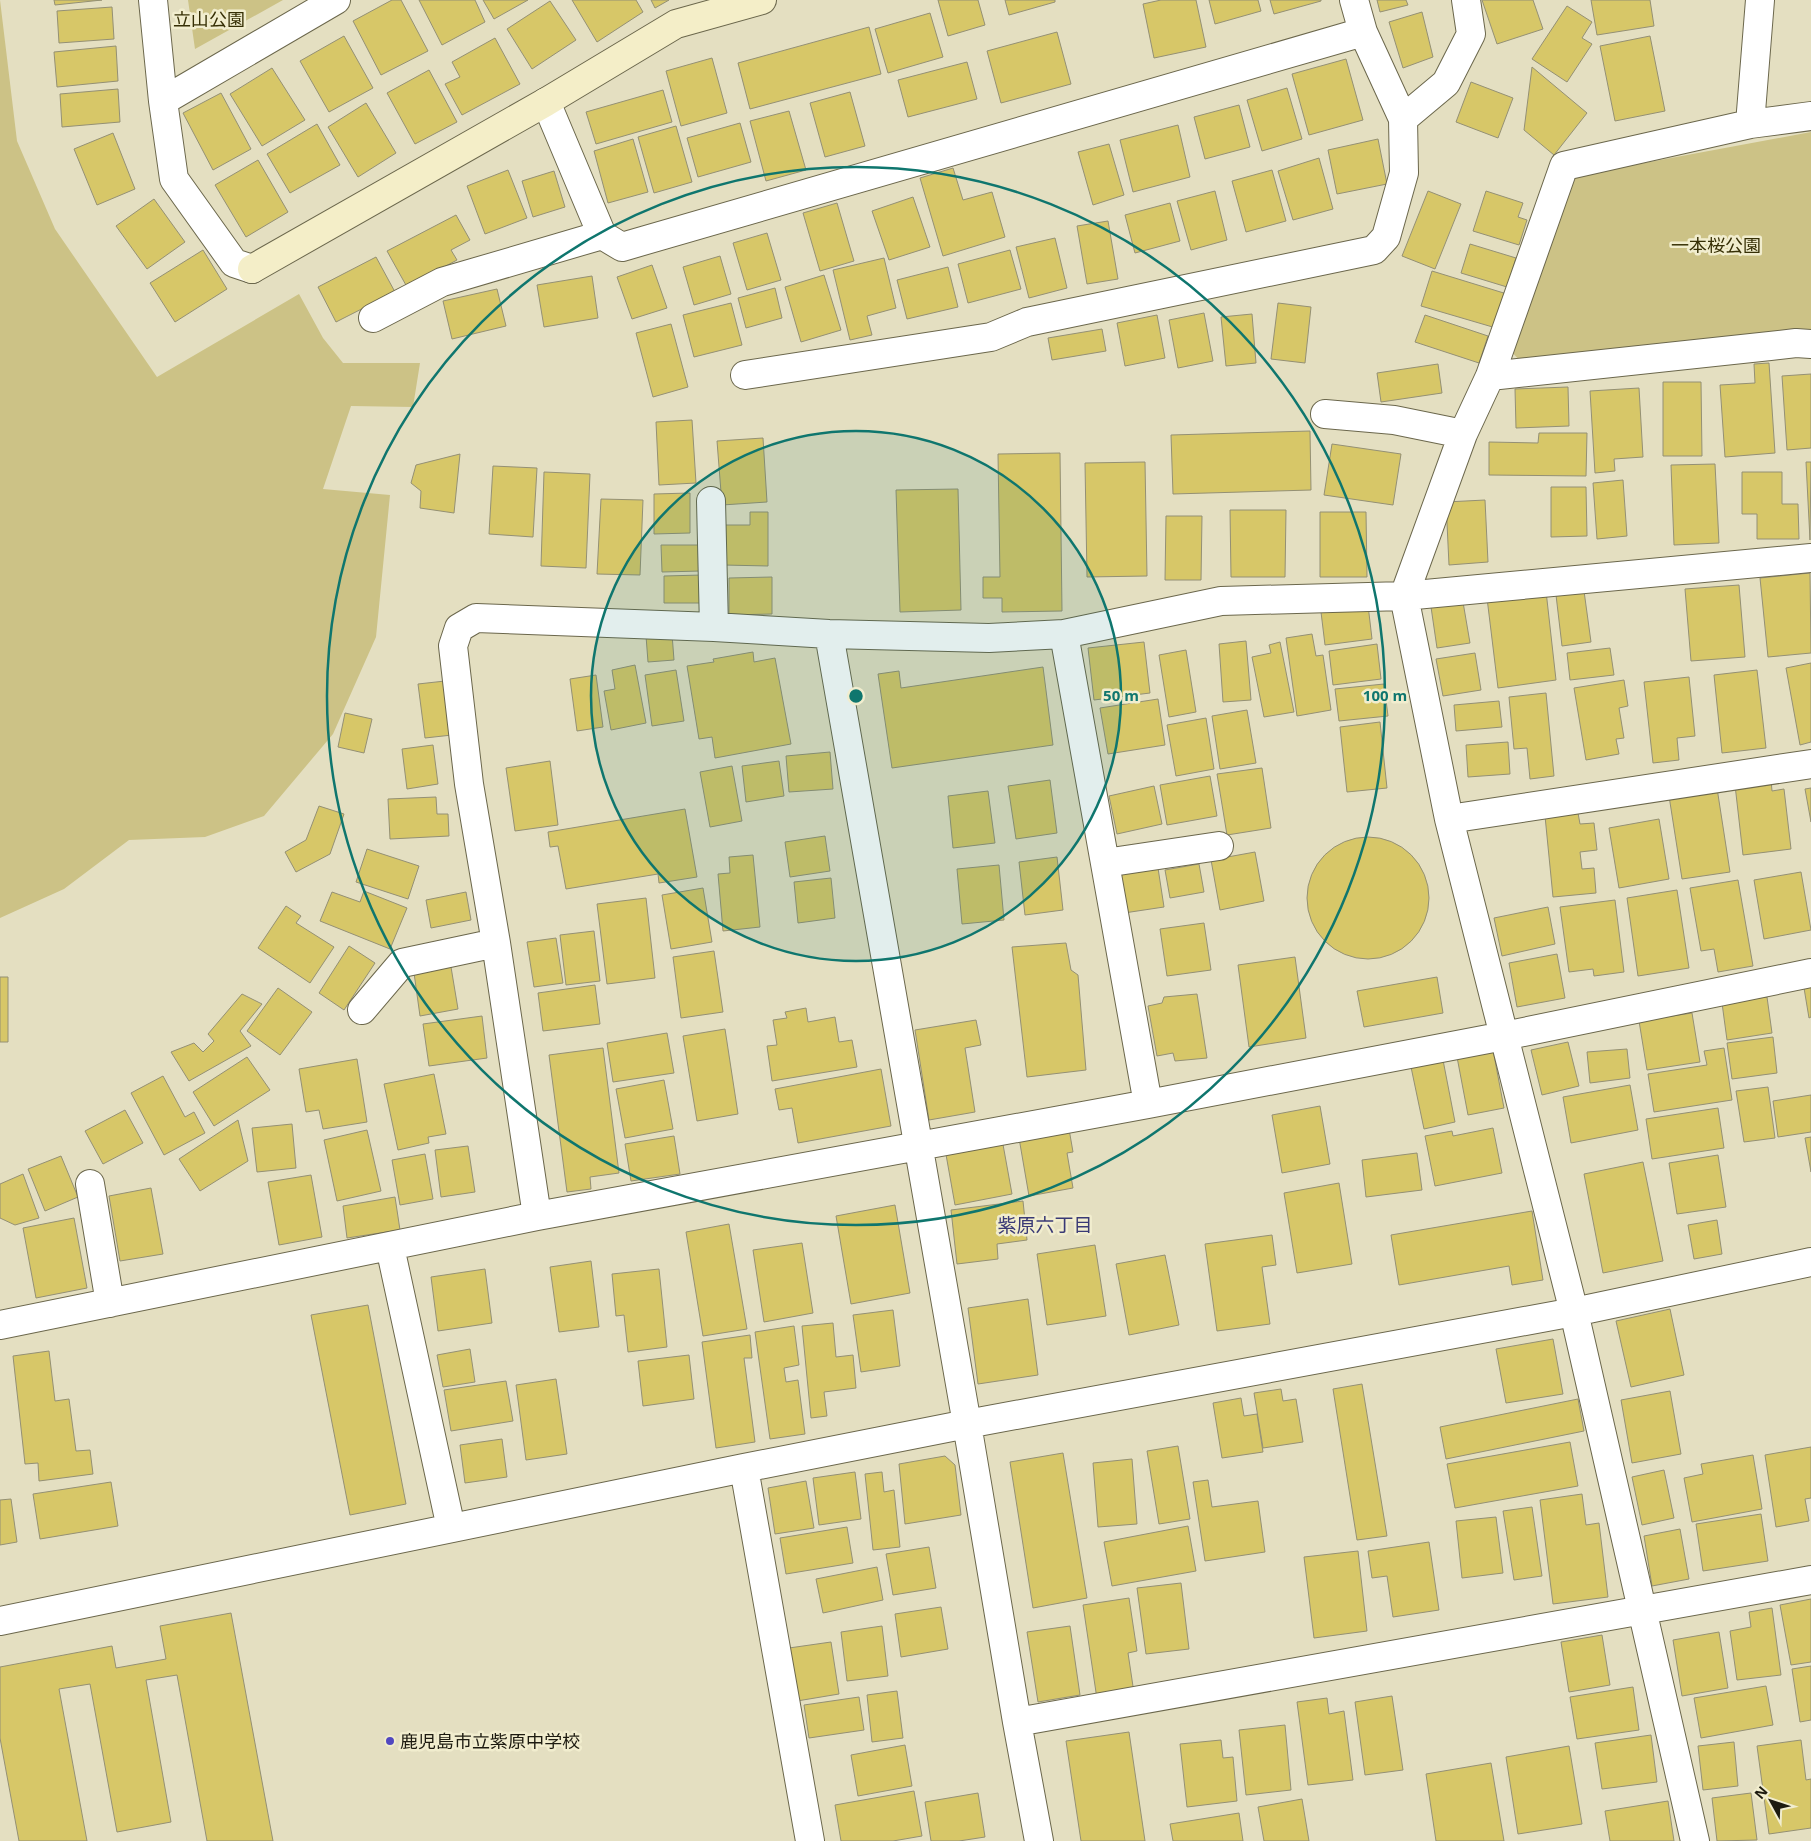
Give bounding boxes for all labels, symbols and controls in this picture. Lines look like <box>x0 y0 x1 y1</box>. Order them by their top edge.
park label: 立山公園 <box>173 7 245 31</box>
park label: 一本桜公園 <box>1671 233 1761 257</box>
text: 50 m <box>1103 685 1139 705</box>
text: 100 m <box>1363 685 1407 705</box>
centre of rings <box>847 687 865 705</box>
district label: 紫原六丁目 <box>997 1212 1093 1238</box>
place label: 鹿児島市立紫原中学校 <box>400 1729 580 1753</box>
marker: 鹿児島市立紫原中学校 <box>384 1735 396 1747</box>
north arrow <box>1746 1776 1796 1826</box>
text: N <box>1750 1782 1772 1803</box>

